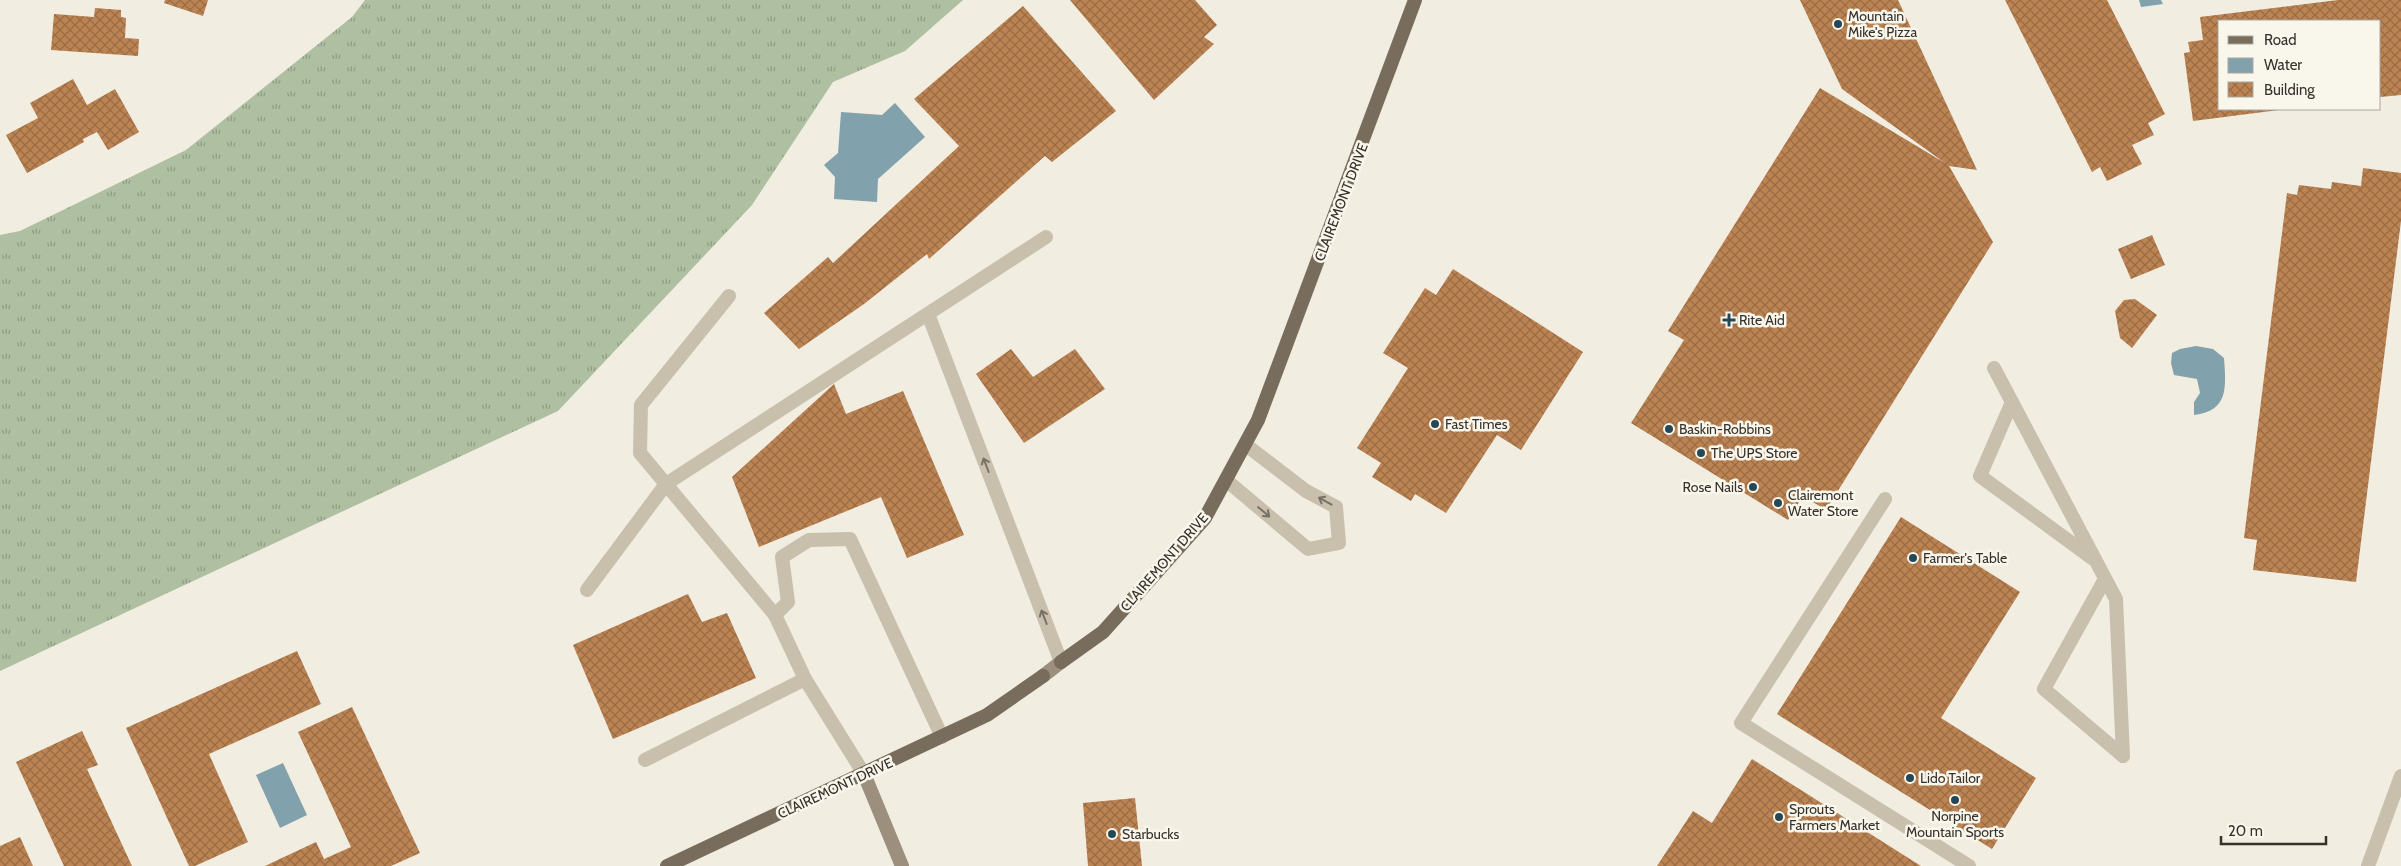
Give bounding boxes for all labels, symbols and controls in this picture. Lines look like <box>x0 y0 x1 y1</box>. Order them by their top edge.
place label: Mountain Mike's Pizza <box>1848 7 1917 41</box>
marker: Mountain Mike's Pizza <box>1832 18 1844 30</box>
legend <box>2218 20 2381 110</box>
text: Road <box>2264 31 2297 49</box>
text: Water <box>2264 56 2302 74</box>
text: Building <box>2264 81 2315 99</box>
street label: CLAIREMONT DRIVE <box>1310 140 1372 264</box>
place label: Rite Aid <box>1739 311 1785 329</box>
marker: Rite Aid <box>1723 314 1735 326</box>
place label: Fast Times <box>1445 415 1508 433</box>
marker: Fast Times <box>1429 418 1441 430</box>
place label: Baskin-Robbins <box>1679 420 1771 438</box>
marker: Baskin-Robbins <box>1663 423 1675 435</box>
place label: The UPS Store <box>1711 444 1798 462</box>
marker: The UPS Store <box>1695 447 1707 459</box>
one-way arrow <box>981 458 990 473</box>
place label: Rose Nails <box>1683 478 1743 496</box>
marker: Rose Nails <box>1747 481 1759 493</box>
place label: Clairemont Water Store <box>1788 486 1858 520</box>
one-way arrow <box>1318 496 1333 505</box>
marker: Clairemont Water Store <box>1772 497 1784 509</box>
one-way arrow <box>1257 506 1270 517</box>
street label: CLAIREMONT DRIVE <box>1116 509 1212 615</box>
place label: Farmer's Table <box>1923 549 2007 567</box>
marker: Farmer's Table <box>1907 552 1919 564</box>
one-way arrow <box>1039 610 1048 625</box>
street label: CLAIREMONT DRIVE <box>775 753 896 823</box>
place label: Lido Tailor <box>1920 769 1981 787</box>
marker: Lido Tailor <box>1904 772 1916 784</box>
marker: Norpine Mountain Sports <box>1949 794 1961 806</box>
place label: Sprouts Farmers Market <box>1789 800 1880 834</box>
place label: Norpine Mountain Sports <box>1906 807 2004 841</box>
marker: Sprouts Farmers Market <box>1773 811 1785 823</box>
scale bar <box>2221 814 2326 846</box>
text: 20 m <box>2228 822 2263 840</box>
place label: Starbucks <box>1122 825 1180 843</box>
marker: Starbucks <box>1106 828 1118 840</box>

